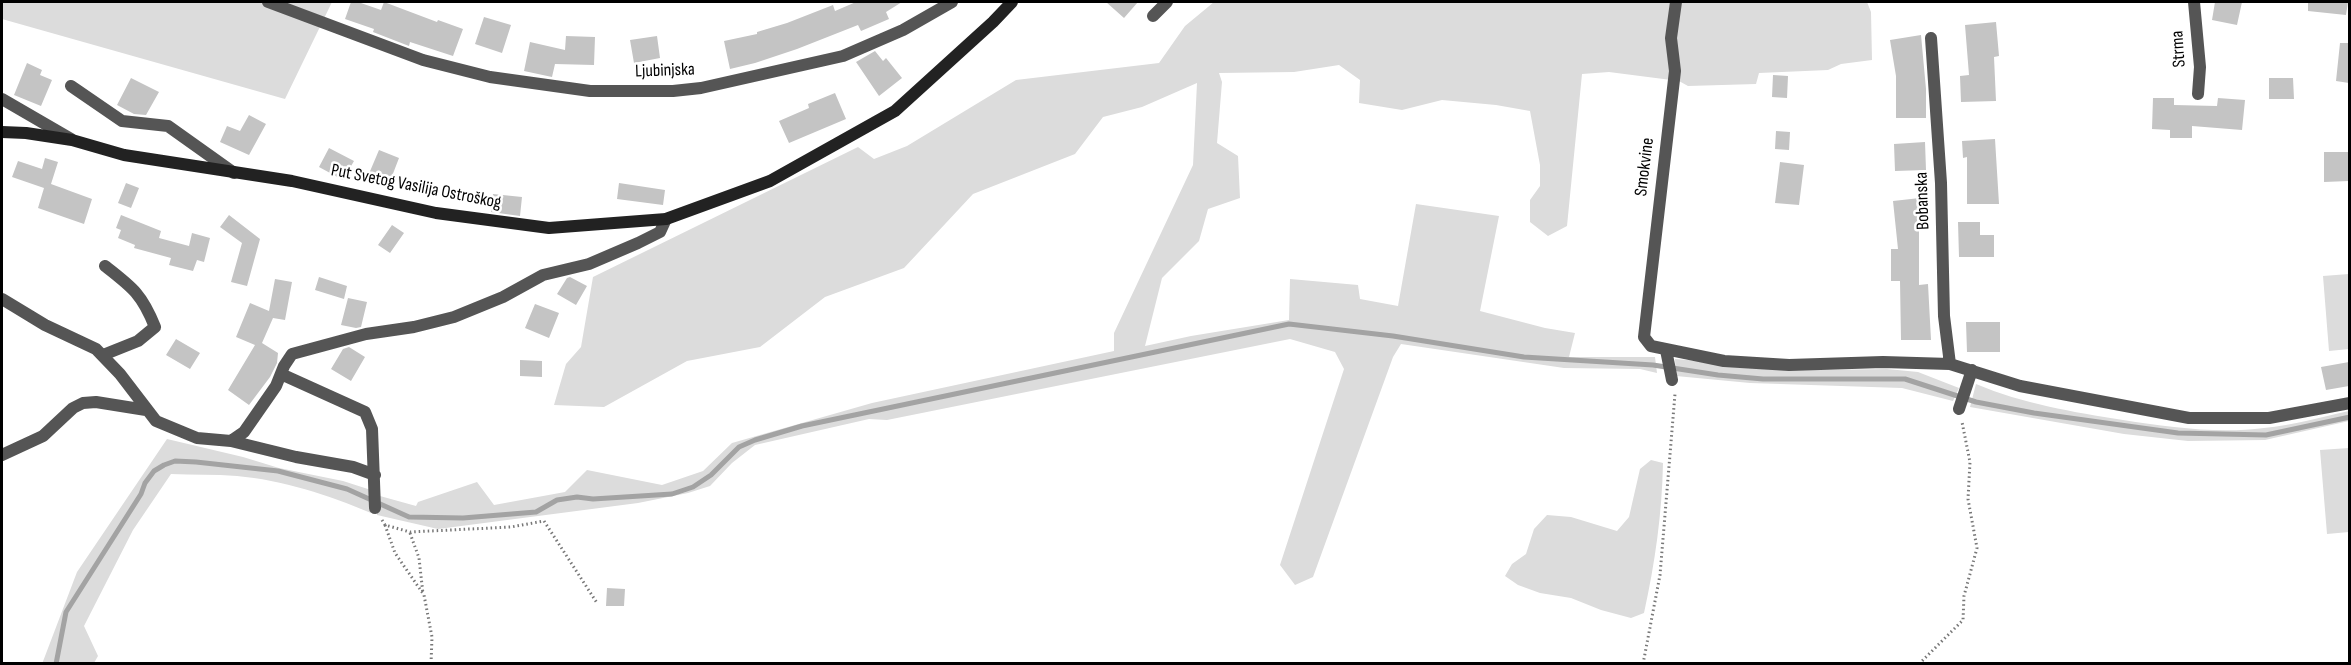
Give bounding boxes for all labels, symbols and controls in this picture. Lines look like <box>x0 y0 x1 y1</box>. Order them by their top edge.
street label: Strma <box>2167 30 2191 68</box>
street label: Ljubinjska <box>635 59 695 83</box>
street label: Smokvine <box>1631 136 1659 198</box>
street label: Put Svetog Vasilija Ostroškog <box>329 160 503 214</box>
street label: Bobanska <box>1911 172 1935 230</box>

